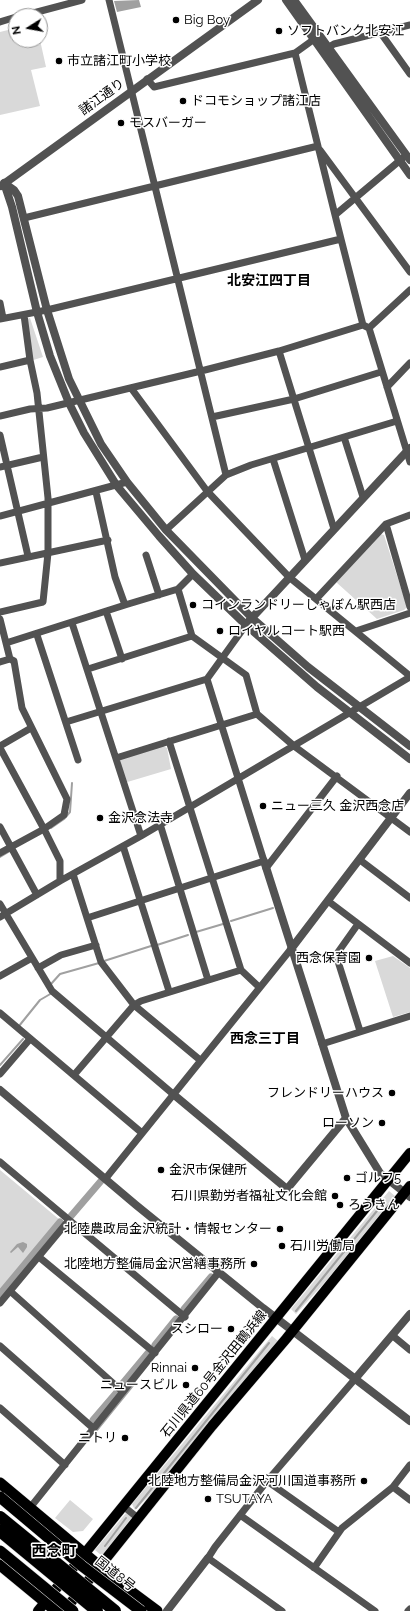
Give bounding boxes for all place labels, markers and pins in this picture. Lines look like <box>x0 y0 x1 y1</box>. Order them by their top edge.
place label: Big Boy <box>184 12 230 28</box>
marker: Big Boy <box>171 15 181 25</box>
place label: ソフトバンク北安江 <box>287 23 404 39</box>
marker: ソフトバンク北安江 <box>274 26 284 36</box>
place label: 市立諸江町小学校 <box>67 53 171 69</box>
marker: 市立諸江町小学校 <box>54 56 64 66</box>
place label: ドコモショップ諸江店 <box>191 93 321 109</box>
marker: ドコモショップ諸江店 <box>178 96 188 106</box>
place label: モスバーガー <box>129 115 207 131</box>
marker: モスバーガー <box>116 118 126 128</box>
place label: コインランドリーしゃぼん駅西店 <box>201 597 396 613</box>
marker: コインランドリーしゃぼん駅西店 <box>188 600 198 610</box>
place label: ロイヤルコート駅西 <box>228 623 345 639</box>
marker: ロイヤルコート駅西 <box>215 626 225 636</box>
place label: ニュー三久 金沢西念店 <box>271 798 404 814</box>
marker: ニュー三久 金沢西念店 <box>258 801 268 811</box>
place label: 金沢念法寺 <box>108 810 173 826</box>
marker: 金沢念法寺 <box>95 813 105 823</box>
place label: 西念保育園 <box>296 950 361 966</box>
marker: 西念保育園 <box>364 953 374 963</box>
place label: フレンドリーハウス <box>267 1085 384 1101</box>
marker: フレンドリーハウス <box>387 1088 397 1098</box>
place label: ローソン <box>322 1115 374 1131</box>
marker: ローソン <box>377 1118 387 1128</box>
place label: 金沢市保健所 <box>169 1162 247 1178</box>
marker: 金沢市保健所 <box>156 1165 166 1175</box>
place label: ゴルフ5 <box>355 1170 401 1186</box>
marker: ゴルフ5 <box>342 1173 352 1183</box>
place label: 石川県勤労者福祉文化会館 <box>171 1188 327 1204</box>
marker: 石川県勤労者福祉文化会館 <box>330 1191 340 1201</box>
place label: ろうきん <box>348 1197 400 1213</box>
marker: ろうきん <box>335 1200 345 1210</box>
place label: 北陸農政局金沢統計・情報センター <box>64 1221 272 1237</box>
marker: 北陸農政局金沢統計・情報センター <box>275 1224 285 1234</box>
place label: 石川労働局 <box>290 1238 355 1254</box>
marker: 石川労働局 <box>277 1241 287 1251</box>
place label: 北陸地方整備局金沢営繕事務所 <box>64 1256 246 1272</box>
marker: 北陸地方整備局金沢営繕事務所 <box>249 1259 259 1269</box>
place label: スシロー <box>171 1321 223 1337</box>
marker: スシロー <box>226 1324 236 1334</box>
place label: Rinnai <box>151 1360 187 1376</box>
marker: Rinnai <box>190 1363 200 1373</box>
place label: ニュースビル <box>100 1377 178 1393</box>
marker: ニュースビル <box>181 1380 191 1390</box>
place label: ニトリ <box>78 1430 117 1446</box>
marker: ニトリ <box>120 1433 130 1443</box>
place label: 北陸地方整備局金沢河川国道事務所 <box>148 1473 356 1489</box>
marker: 北陸地方整備局金沢河川国道事務所 <box>359 1476 369 1486</box>
place label: TSUTAYA <box>216 1491 273 1507</box>
marker: TSUTAYA <box>203 1494 213 1504</box>

